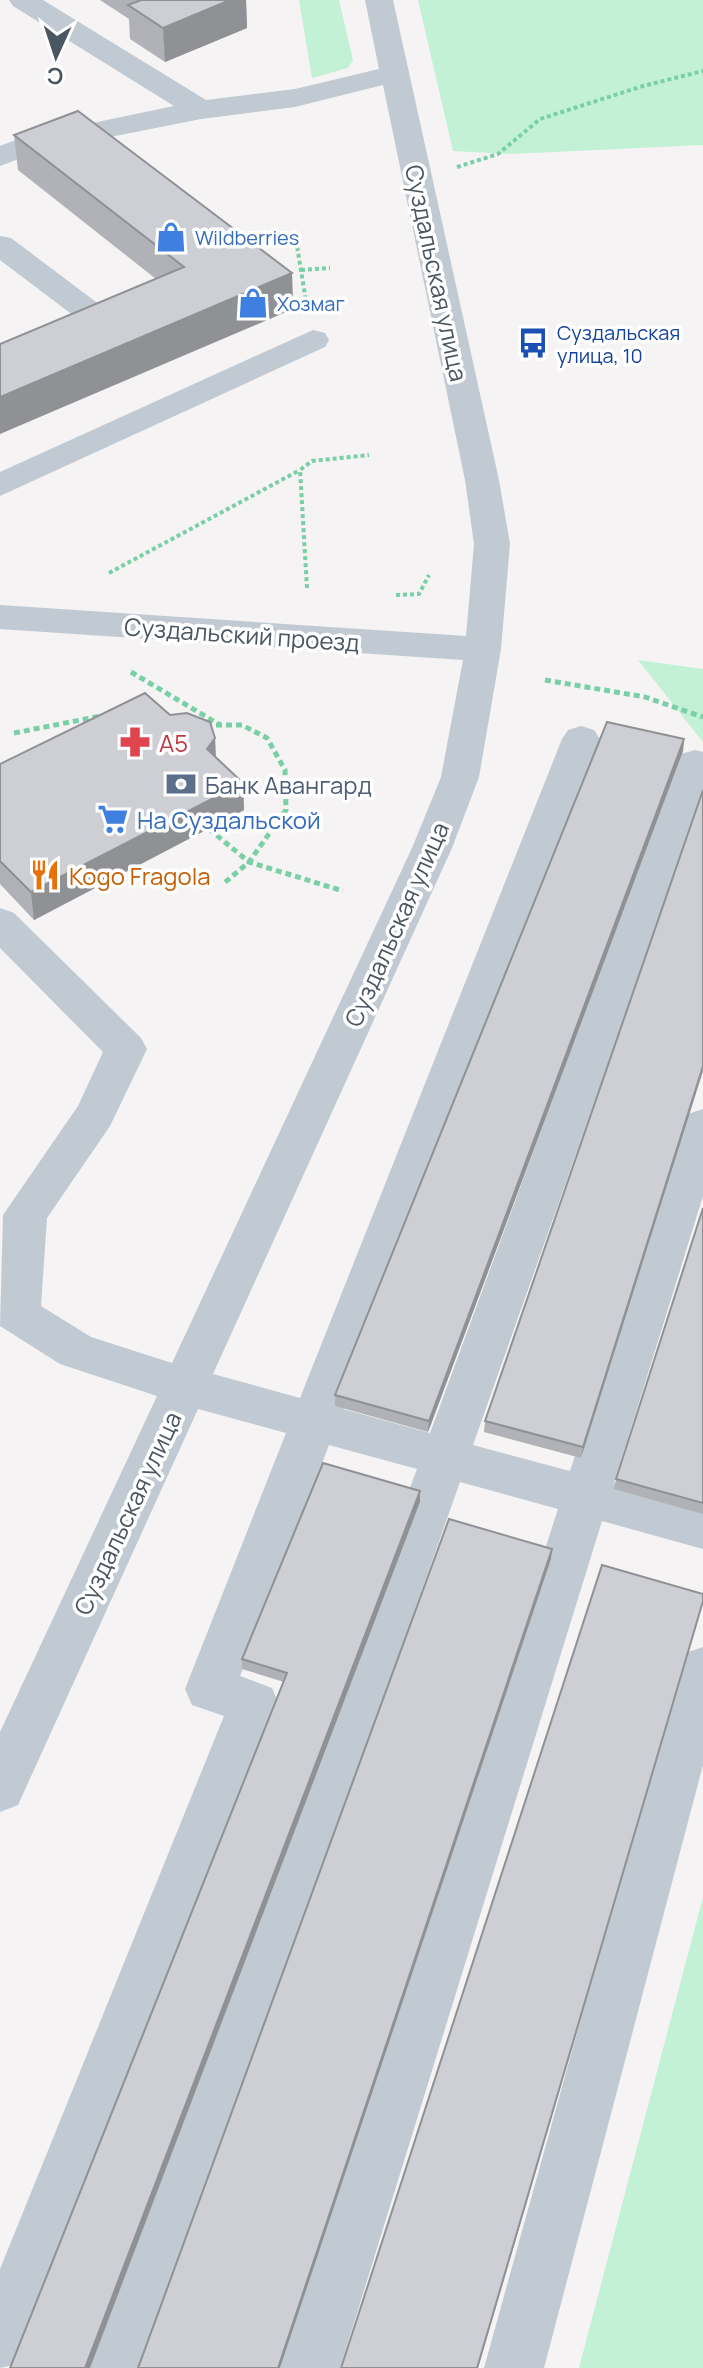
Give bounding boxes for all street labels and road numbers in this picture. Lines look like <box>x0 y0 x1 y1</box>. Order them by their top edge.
street label: Суздальская улица <box>398 162 476 384</box>
street label: Суздальский проезд <box>123 609 361 659</box>
street label: Суздальская улица <box>336 816 456 1032</box>
street label: Суздальская улица <box>65 1406 189 1620</box>

